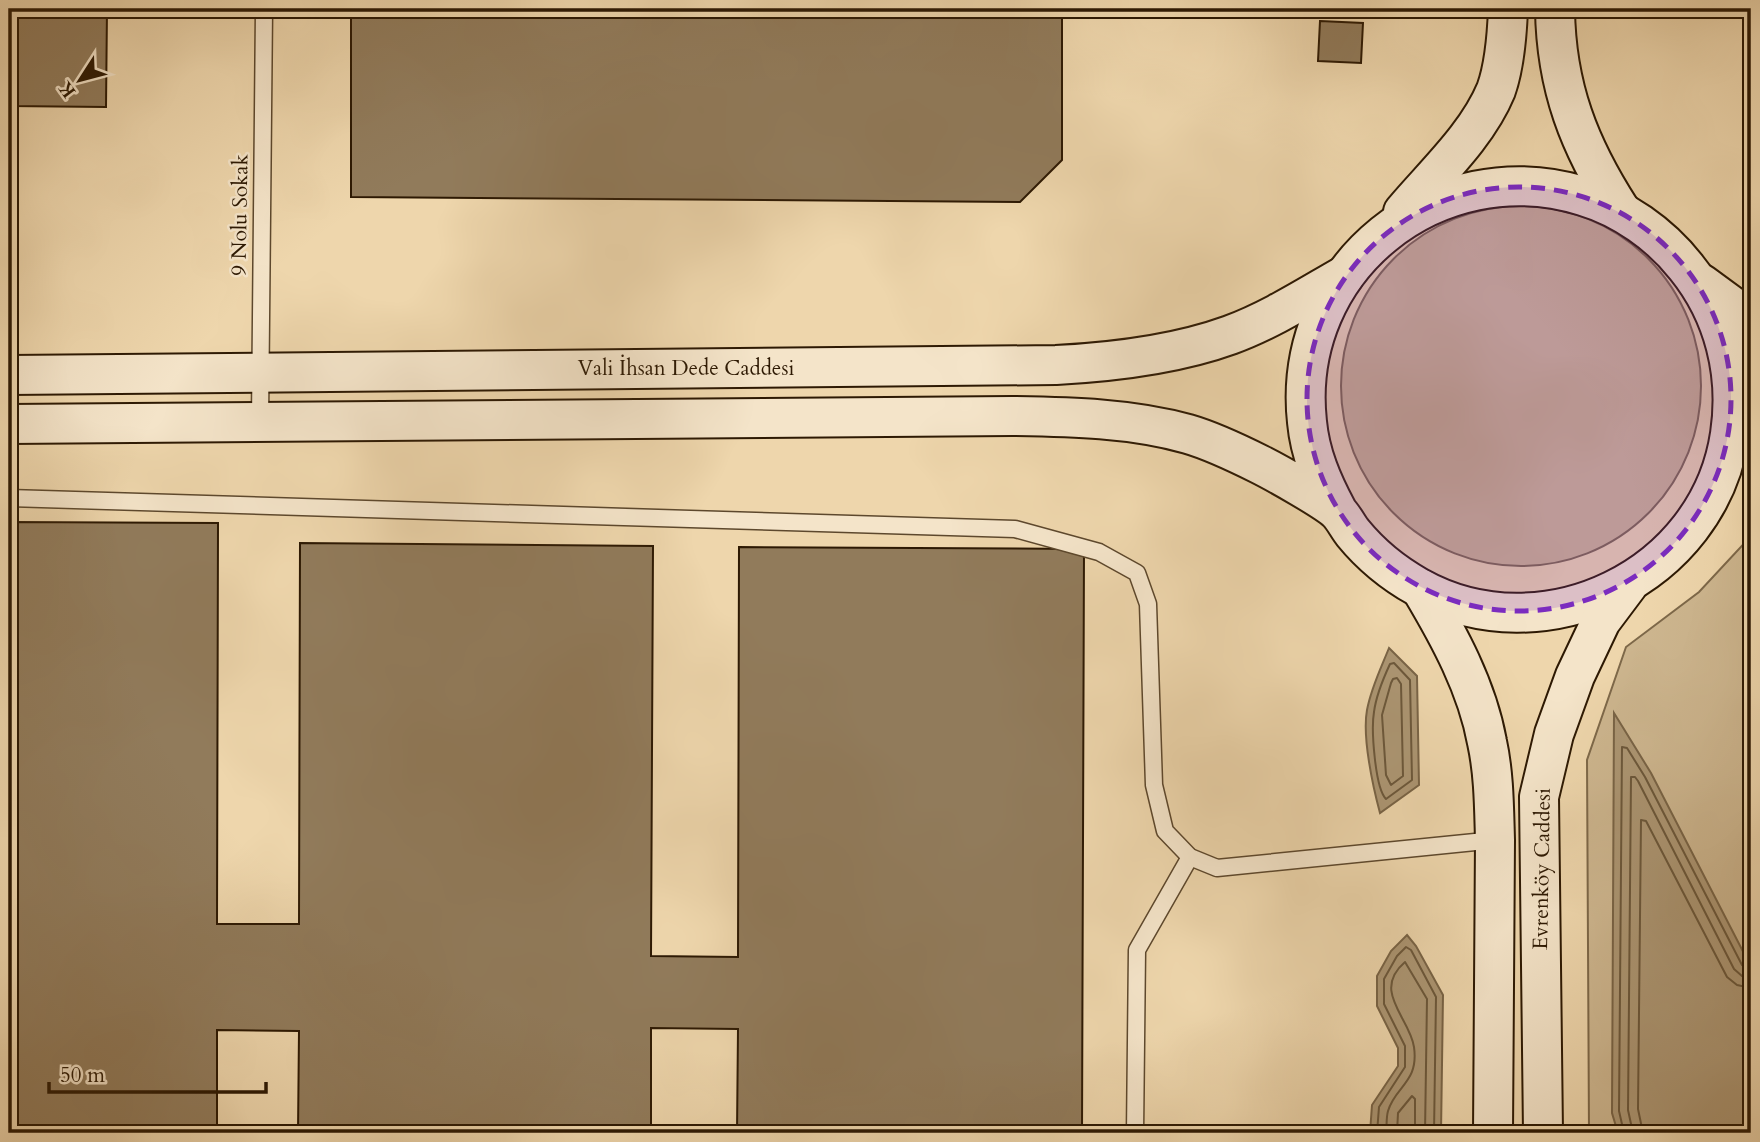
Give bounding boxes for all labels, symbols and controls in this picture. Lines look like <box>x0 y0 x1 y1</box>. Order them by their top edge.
north arrow <box>46 46 116 116</box>
text: K <box>52 75 82 103</box>
street label: 9 Nolu Sokak <box>224 153 256 276</box>
street label: Vali İhsan Dede Caddesi <box>578 354 794 383</box>
street label: Evrenköy Caddesi <box>1526 788 1558 950</box>
scale bar <box>49 1051 266 1095</box>
text: 50 m <box>60 1061 105 1090</box>

